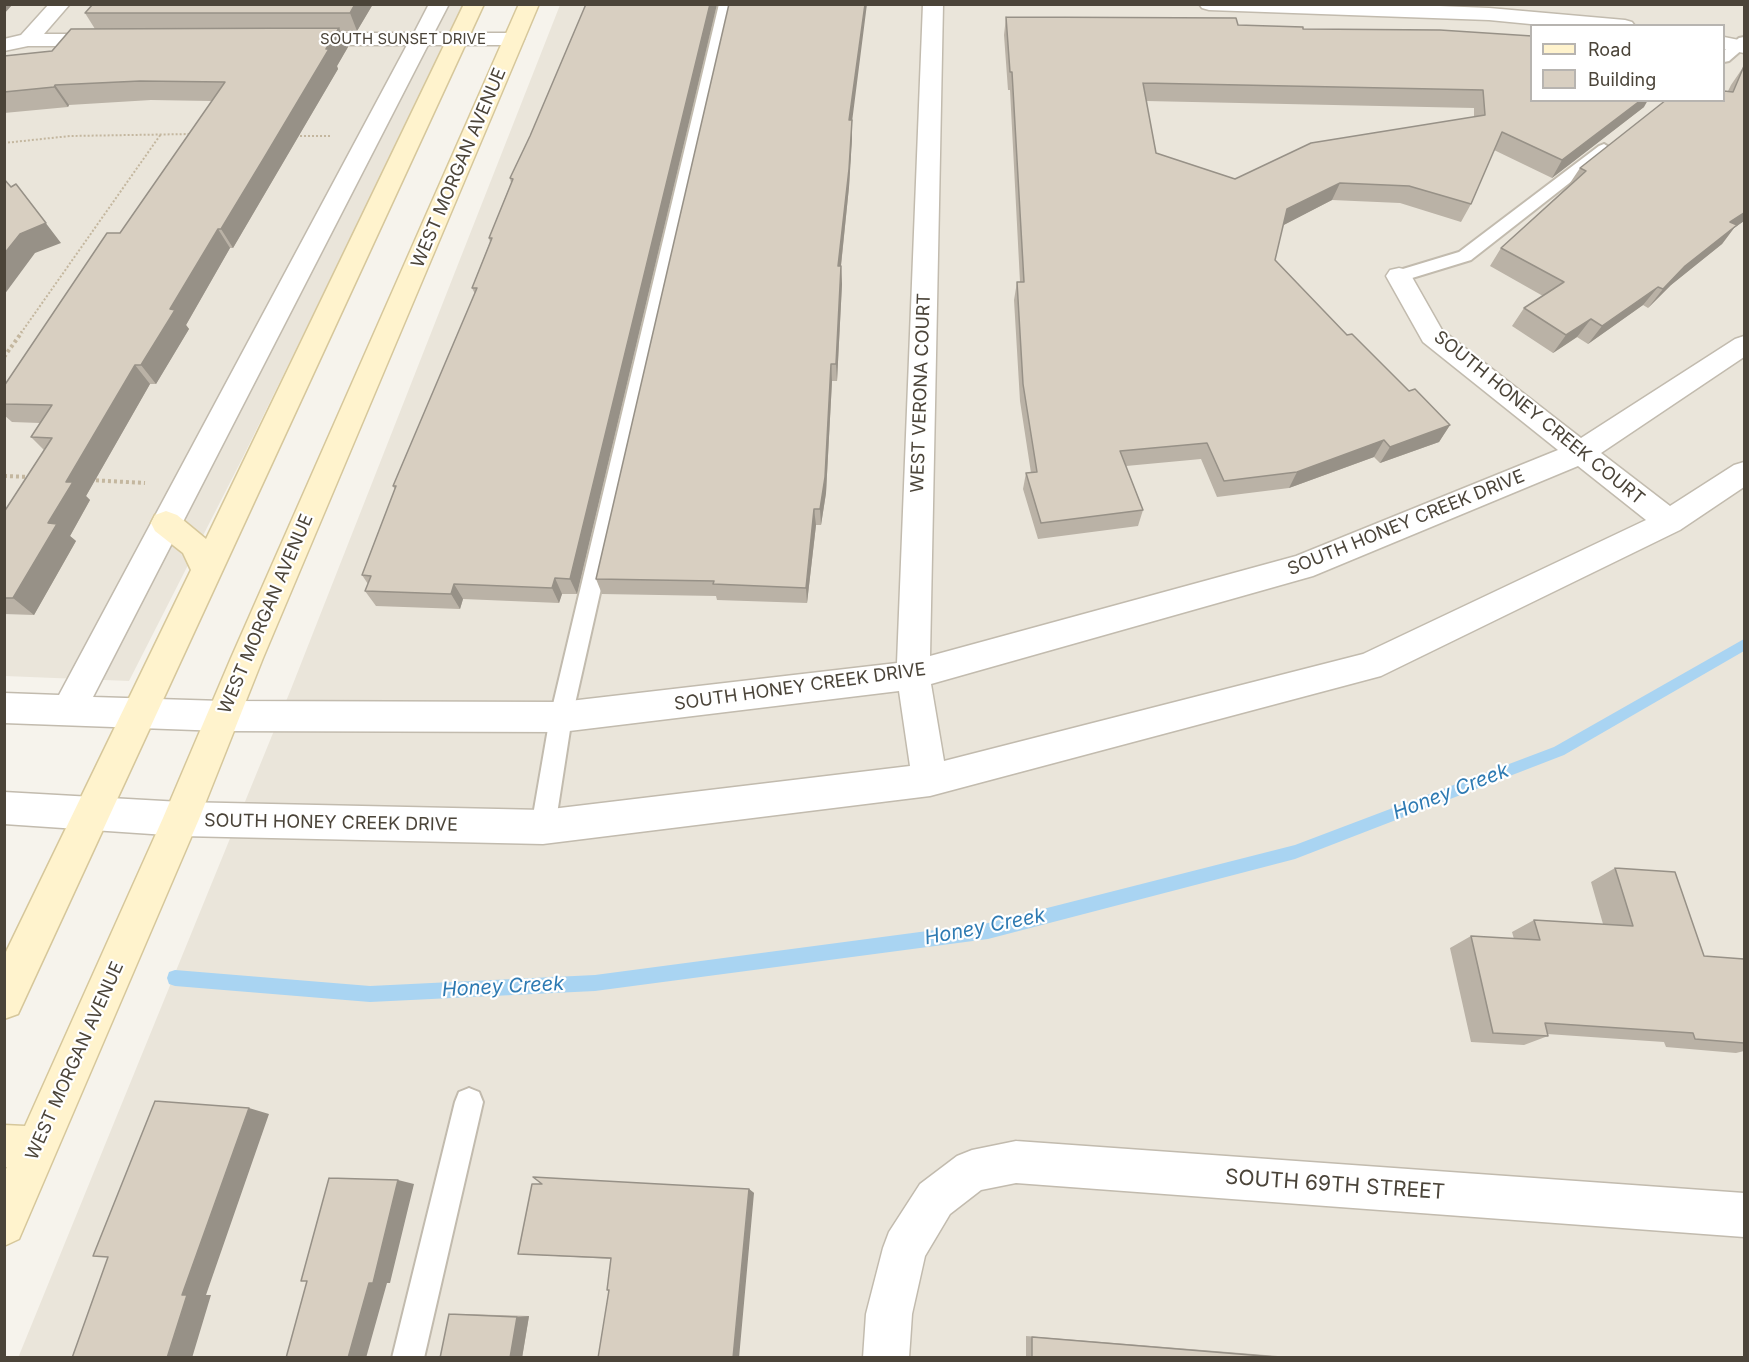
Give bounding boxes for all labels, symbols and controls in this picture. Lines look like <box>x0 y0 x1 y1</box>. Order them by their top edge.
legend <box>1530 24 1725 102</box>
street label: SOUTH SUNSET DRIVE <box>320 30 486 48</box>
text: Road <box>1588 39 1631 60</box>
street label: WEST MORGAN AVENUE <box>407 65 511 271</box>
text: Building <box>1588 69 1656 90</box>
street label: WEST VERONA COURT <box>907 293 935 493</box>
street label: SOUTH HONEY CREEK COURT <box>1429 326 1649 510</box>
street label: SOUTH HONEY CREEK DRIVE <box>1284 465 1528 581</box>
street label: WEST MORGAN AVENUE <box>214 511 318 717</box>
street label: SOUTH HONEY CREEK DRIVE <box>673 659 927 715</box>
water label: Honey Creek <box>1390 759 1512 825</box>
street label: SOUTH HONEY CREEK DRIVE <box>204 810 458 836</box>
water label: Honey Creek <box>923 904 1047 950</box>
street label: WEST MORGAN AVENUE <box>21 959 129 1163</box>
water label: Honey Creek <box>441 972 565 1002</box>
street label: SOUTH 69TH STREET <box>1224 1165 1446 1205</box>

